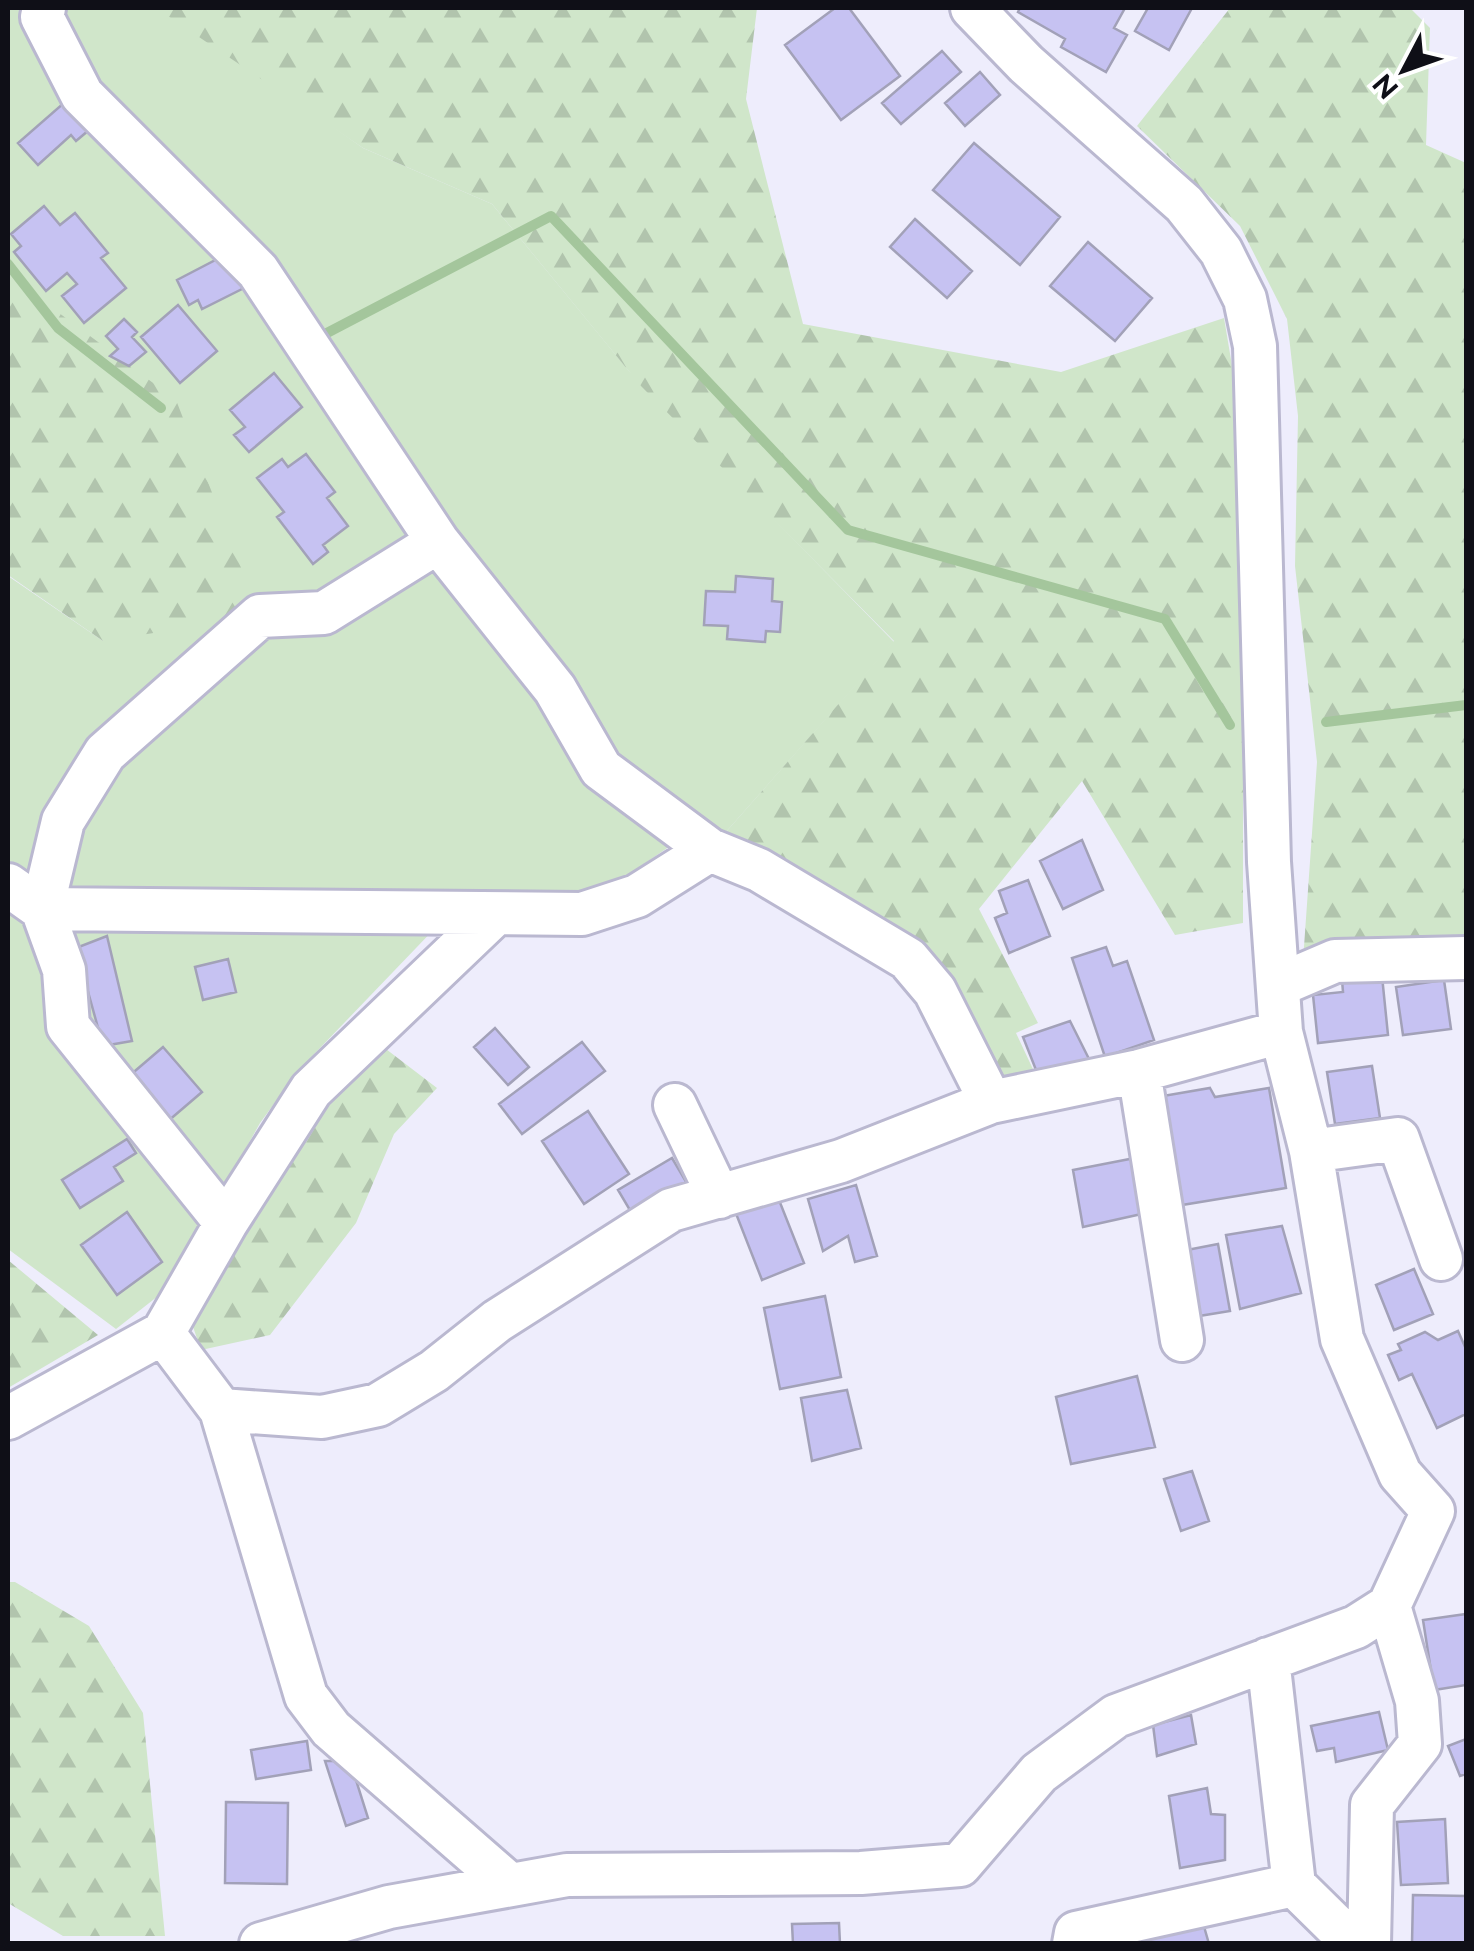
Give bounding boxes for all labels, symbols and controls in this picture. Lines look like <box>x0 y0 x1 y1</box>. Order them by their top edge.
north arrow <box>1354 20 1454 120</box>
text: N <box>1366 67 1405 105</box>

